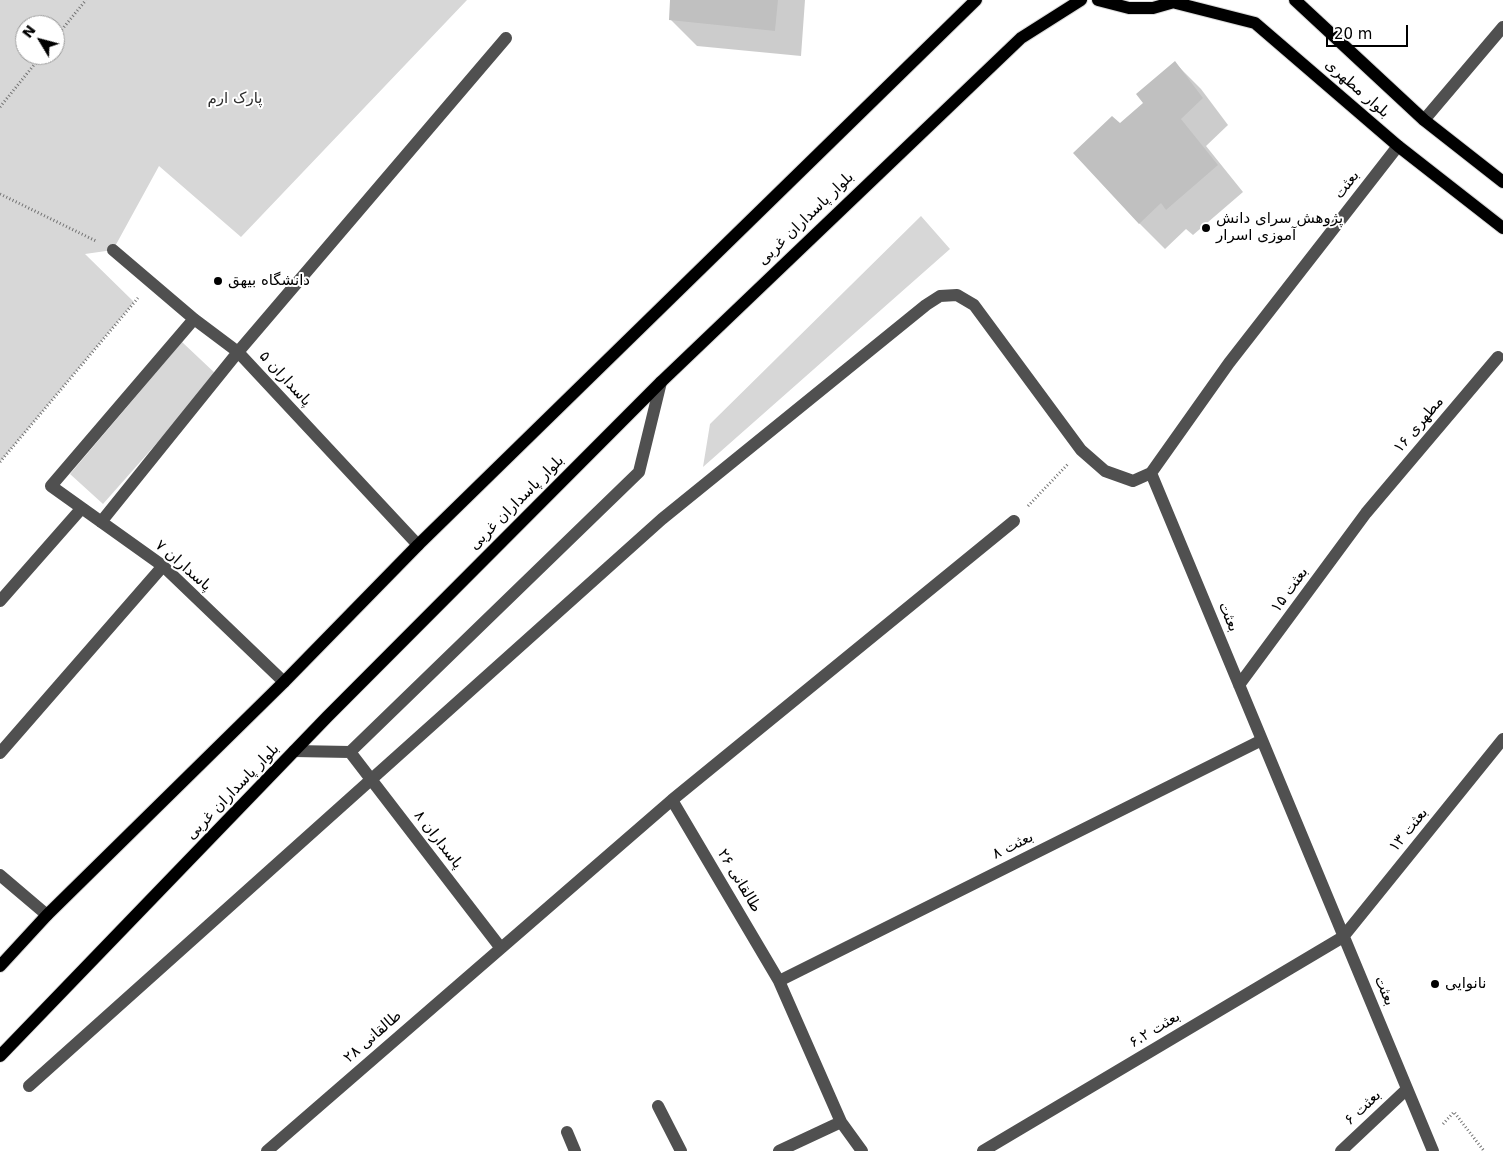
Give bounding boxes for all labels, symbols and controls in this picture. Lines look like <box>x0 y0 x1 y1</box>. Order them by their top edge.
north arrow <box>15 15 65 65</box>
scale bar <box>1328 15 1410 47</box>
text: N <box>19 22 39 41</box>
text: 20 m <box>1334 25 1372 43</box>
street label: بلوار مطهری <box>1321 56 1393 122</box>
park label: پارک ارم <box>208 90 262 108</box>
street label: بعثت <box>1330 167 1364 203</box>
street label: بلوار پاسداران غربی <box>754 169 858 269</box>
place label: پژوهش سرای دانش آموزی اسرار <box>1216 210 1343 245</box>
marker: پژوهش سرای دانش آموزی اسرار <box>1200 222 1212 234</box>
place label: دانشگاه بیهق <box>228 272 310 290</box>
marker: دانشگاه بیهق <box>212 275 224 287</box>
street label: پاسداران ۵ <box>255 348 315 410</box>
street label: مطهری ۱۶ <box>1390 393 1448 457</box>
street label: بلوار پاسداران غربی <box>466 452 568 554</box>
street label: پاسداران ۷ <box>151 537 215 595</box>
street label: بعثت ۱۵ <box>1268 564 1312 616</box>
street label: بعثت <box>1214 599 1242 635</box>
street label: بلوار پاسداران غربی <box>183 740 283 844</box>
street label: بعثت ۱۳ <box>1386 804 1432 856</box>
street label: پاسداران ۸ <box>410 807 466 873</box>
street label: بعثت ۸ <box>990 828 1036 864</box>
street label: طالقانی ۲۶ <box>713 846 765 916</box>
street label: بعثت <box>1370 973 1398 1009</box>
place label: نانوایی <box>1445 975 1487 993</box>
marker: نانوایی <box>1429 978 1441 990</box>
street label: طالقانی ۲۸ <box>340 1007 406 1067</box>
street label: بعثت ۶.۲ <box>1126 1008 1184 1052</box>
street label: بعثت ۶ <box>1341 1087 1385 1129</box>

